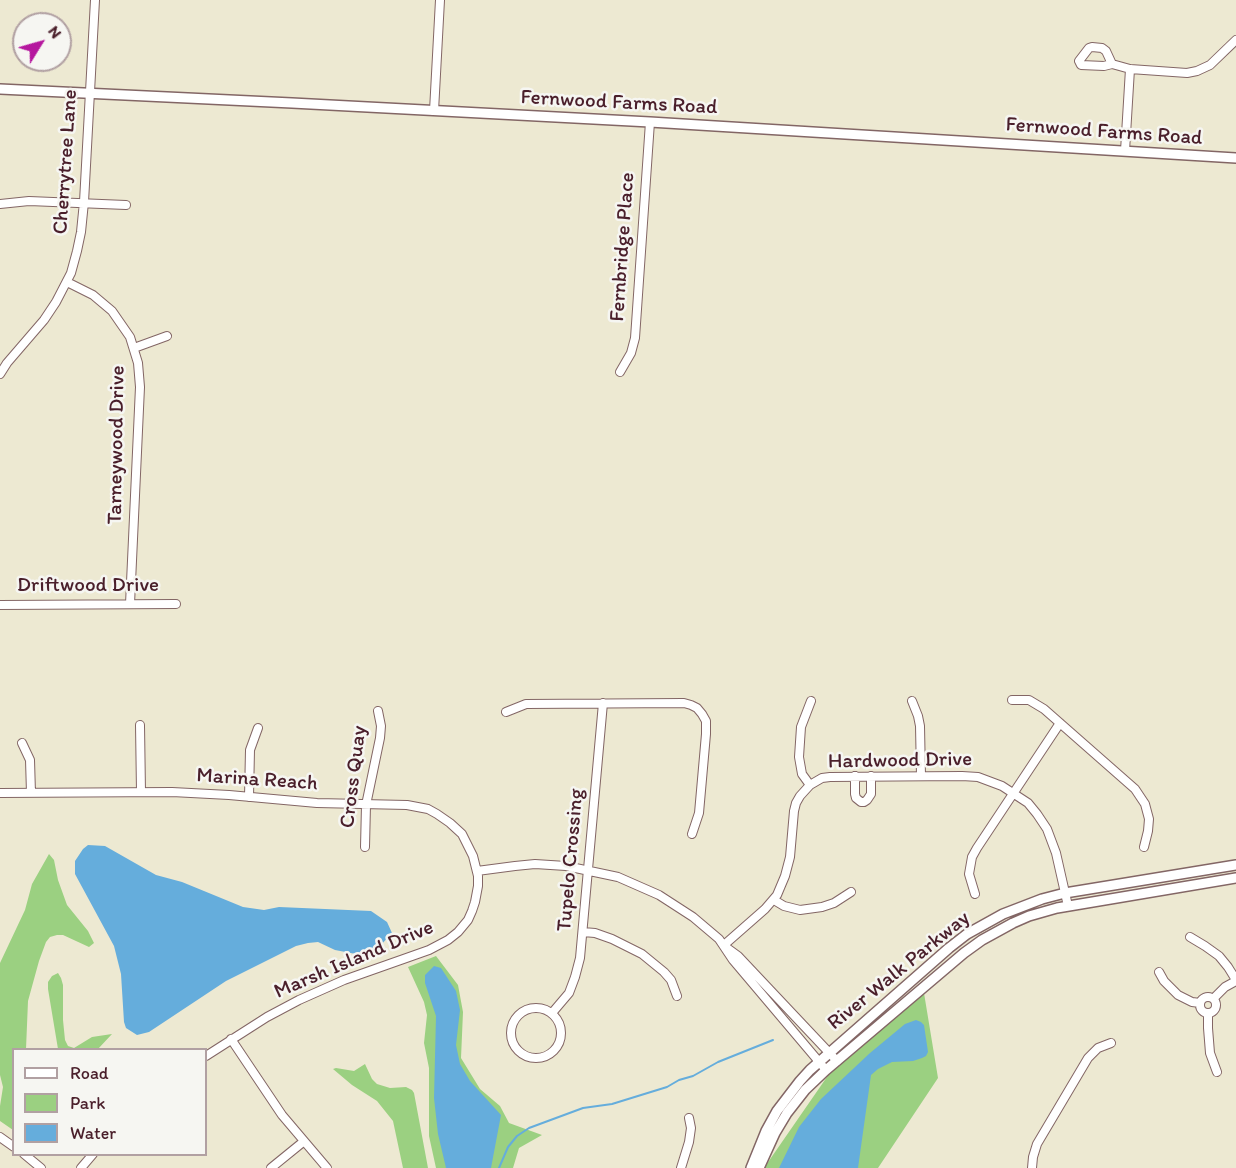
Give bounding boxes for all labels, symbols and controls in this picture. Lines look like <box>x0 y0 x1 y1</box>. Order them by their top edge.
north arrow <box>12 12 72 72</box>
text: N <box>44 22 66 42</box>
street label: Fernwood Farms Road <box>520 85 718 121</box>
street label: Cherrytree Lane <box>48 89 84 235</box>
street label: Fernwood Farms Road <box>1005 113 1203 151</box>
street label: Fernbridge Place <box>605 172 641 322</box>
street label: Tarneywood Drive <box>103 365 131 525</box>
street label: Driftwood Drive <box>17 573 159 599</box>
street label: Cross Quay <box>335 724 373 830</box>
street label: Hardwood Drive <box>828 747 972 775</box>
street label: Marina Reach <box>196 763 318 797</box>
street label: Tupelo Crossing <box>552 787 590 933</box>
street label: River Walk Parkway <box>823 906 975 1036</box>
street label: Marsh Island Drive <box>271 915 437 1005</box>
legend <box>12 1048 207 1156</box>
text: Road <box>70 1062 109 1084</box>
text: Park <box>70 1092 105 1114</box>
text: Water <box>70 1122 116 1144</box>

